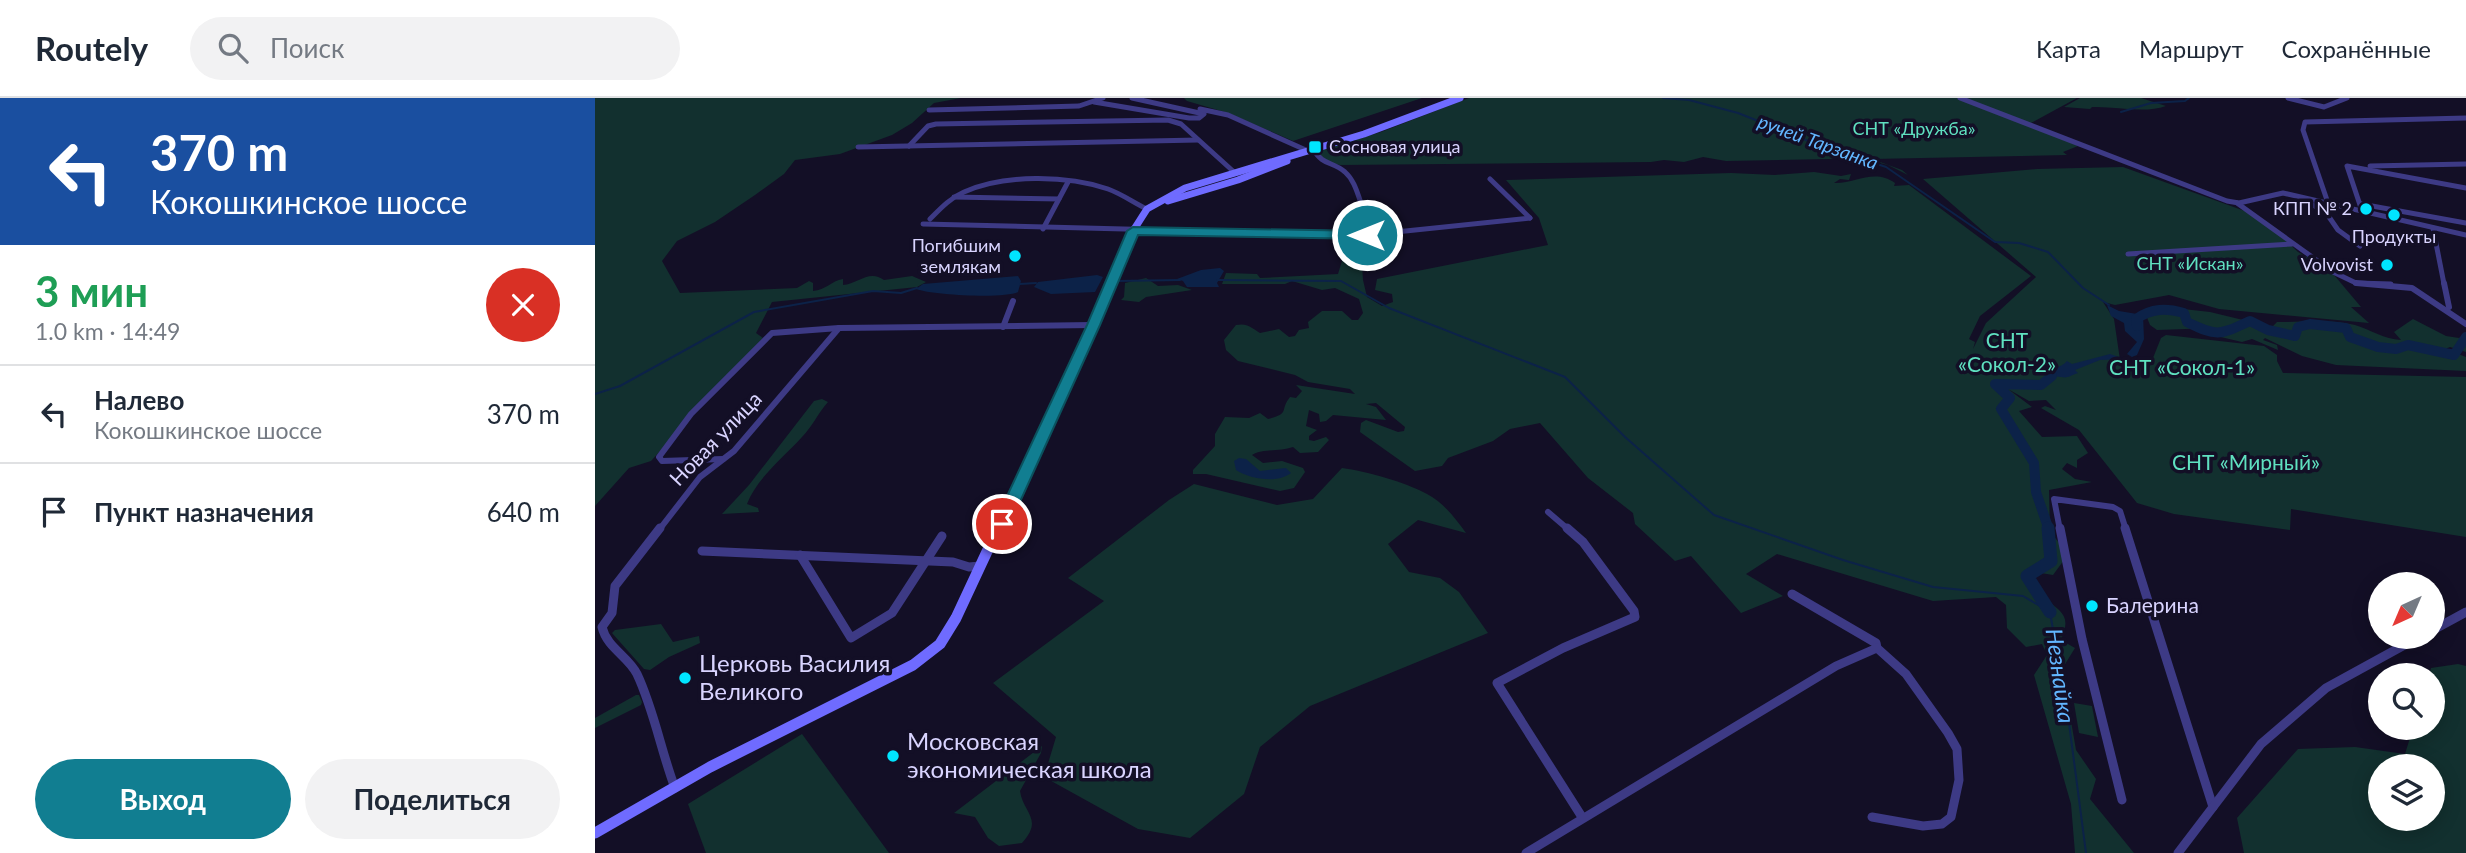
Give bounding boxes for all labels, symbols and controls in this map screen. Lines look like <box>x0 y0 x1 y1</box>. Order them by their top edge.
search box <box>190 17 680 80</box>
text: Routely <box>35 28 148 68</box>
icon: search <box>214 29 252 67</box>
text: Поиск <box>270 32 344 64</box>
text: Карта <box>2036 34 2101 63</box>
text: Маршрут <box>2139 34 2244 63</box>
text: Сохранённые <box>2282 34 2431 63</box>
water label: ручей Тарзанка <box>1755 109 1881 174</box>
park label: СНТ «Дружба» <box>1852 117 1976 139</box>
text: 370 m <box>150 123 288 181</box>
icon: left <box>35 126 126 217</box>
place label: Сосновая улица <box>1329 135 1461 157</box>
marker: Сосновая улица <box>1307 139 1323 155</box>
text: Кокошкинское шоссе <box>150 182 468 221</box>
place label: КПП № 2 <box>2273 197 2352 219</box>
position arrow <box>1330 198 1404 272</box>
marker: КПП № 2 <box>2358 201 2374 217</box>
marker: Продукты <box>2386 207 2402 223</box>
place label: Продукты <box>2352 225 2436 247</box>
place label: Погибшим землякам <box>912 234 1001 277</box>
marker: Погибшим землякам <box>1007 248 1023 264</box>
park label: СНТ «Искан» <box>2137 252 2243 274</box>
place label: Volvovist <box>2301 253 2374 275</box>
marker: Volvovist <box>2379 257 2395 273</box>
text: 3 мин <box>35 266 148 316</box>
button: close <box>486 268 560 342</box>
text: 1.0 km · 14:49 <box>35 317 180 345</box>
park label: СНТ «Сокол-2» <box>1958 327 2056 376</box>
park label: СНТ «Сокол-1» <box>2109 354 2255 379</box>
text: Налево <box>94 384 184 416</box>
street label: Новая улица <box>664 386 766 490</box>
icon: left <box>35 395 73 433</box>
text: 370 m <box>487 398 560 430</box>
text: Кокошкинское шоссе <box>94 416 322 444</box>
park label: СНТ «Мирный» <box>2172 449 2320 474</box>
icon: arrive <box>35 493 73 531</box>
pin <box>972 494 1032 554</box>
text: Пункт назначения <box>94 496 314 528</box>
text: 640 m <box>487 496 560 528</box>
icon: arrive <box>983 505 1021 543</box>
north arrow <box>2368 572 2445 649</box>
map controls <box>2368 572 2445 831</box>
place label: Балерина <box>2106 592 2199 617</box>
marker: Балерина <box>2084 598 2100 614</box>
water label: Незнайка <box>2040 627 2082 725</box>
place label: Церковь Василия Великого <box>699 648 890 705</box>
button: search <box>2368 663 2445 740</box>
marker: Церковь Василия Великого <box>677 670 693 686</box>
place label: Московская экономическая школа <box>907 726 1152 783</box>
marker: Московская экономическая школа <box>885 748 901 764</box>
button: layers <box>2368 754 2445 831</box>
button: Выход <box>35 759 291 839</box>
button: Поделиться <box>305 759 560 839</box>

